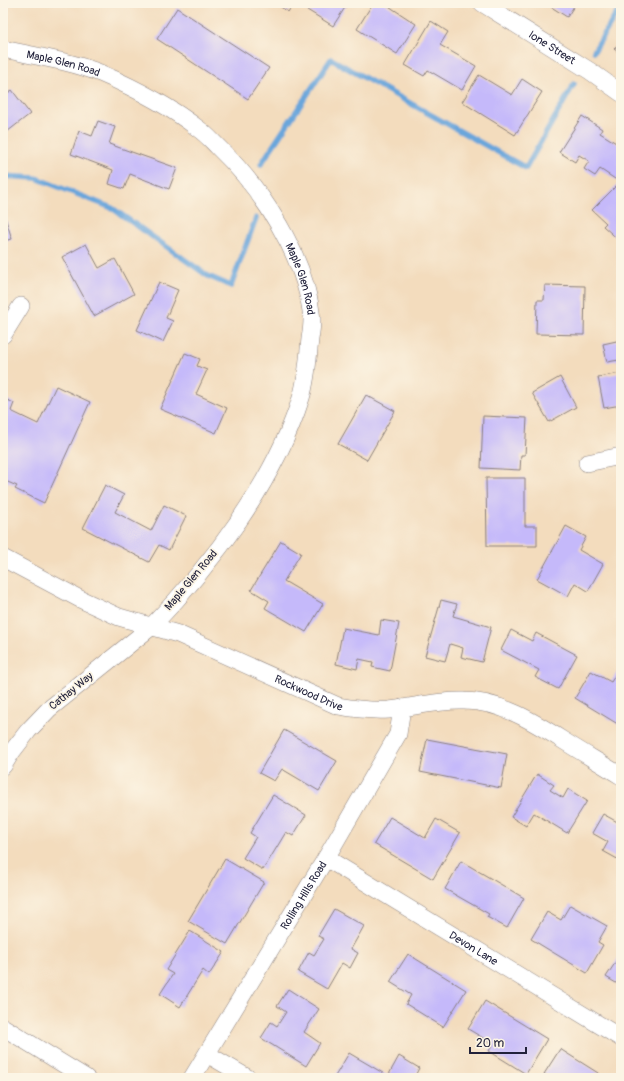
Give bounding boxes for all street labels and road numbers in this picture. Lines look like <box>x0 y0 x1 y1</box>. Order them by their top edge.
street label: Ione Street <box>526 28 579 67</box>
street label: Maple Glen Road <box>25 48 102 79</box>
street label: Maple Glen Road <box>283 241 318 316</box>
street label: Maple Glen Road <box>162 547 220 613</box>
street label: Cathay Way <box>46 669 96 713</box>
street label: Rockwood Drive <box>273 672 344 713</box>
street label: Rolling Hills Road <box>278 859 329 932</box>
street label: Devon Lane <box>447 928 501 968</box>

